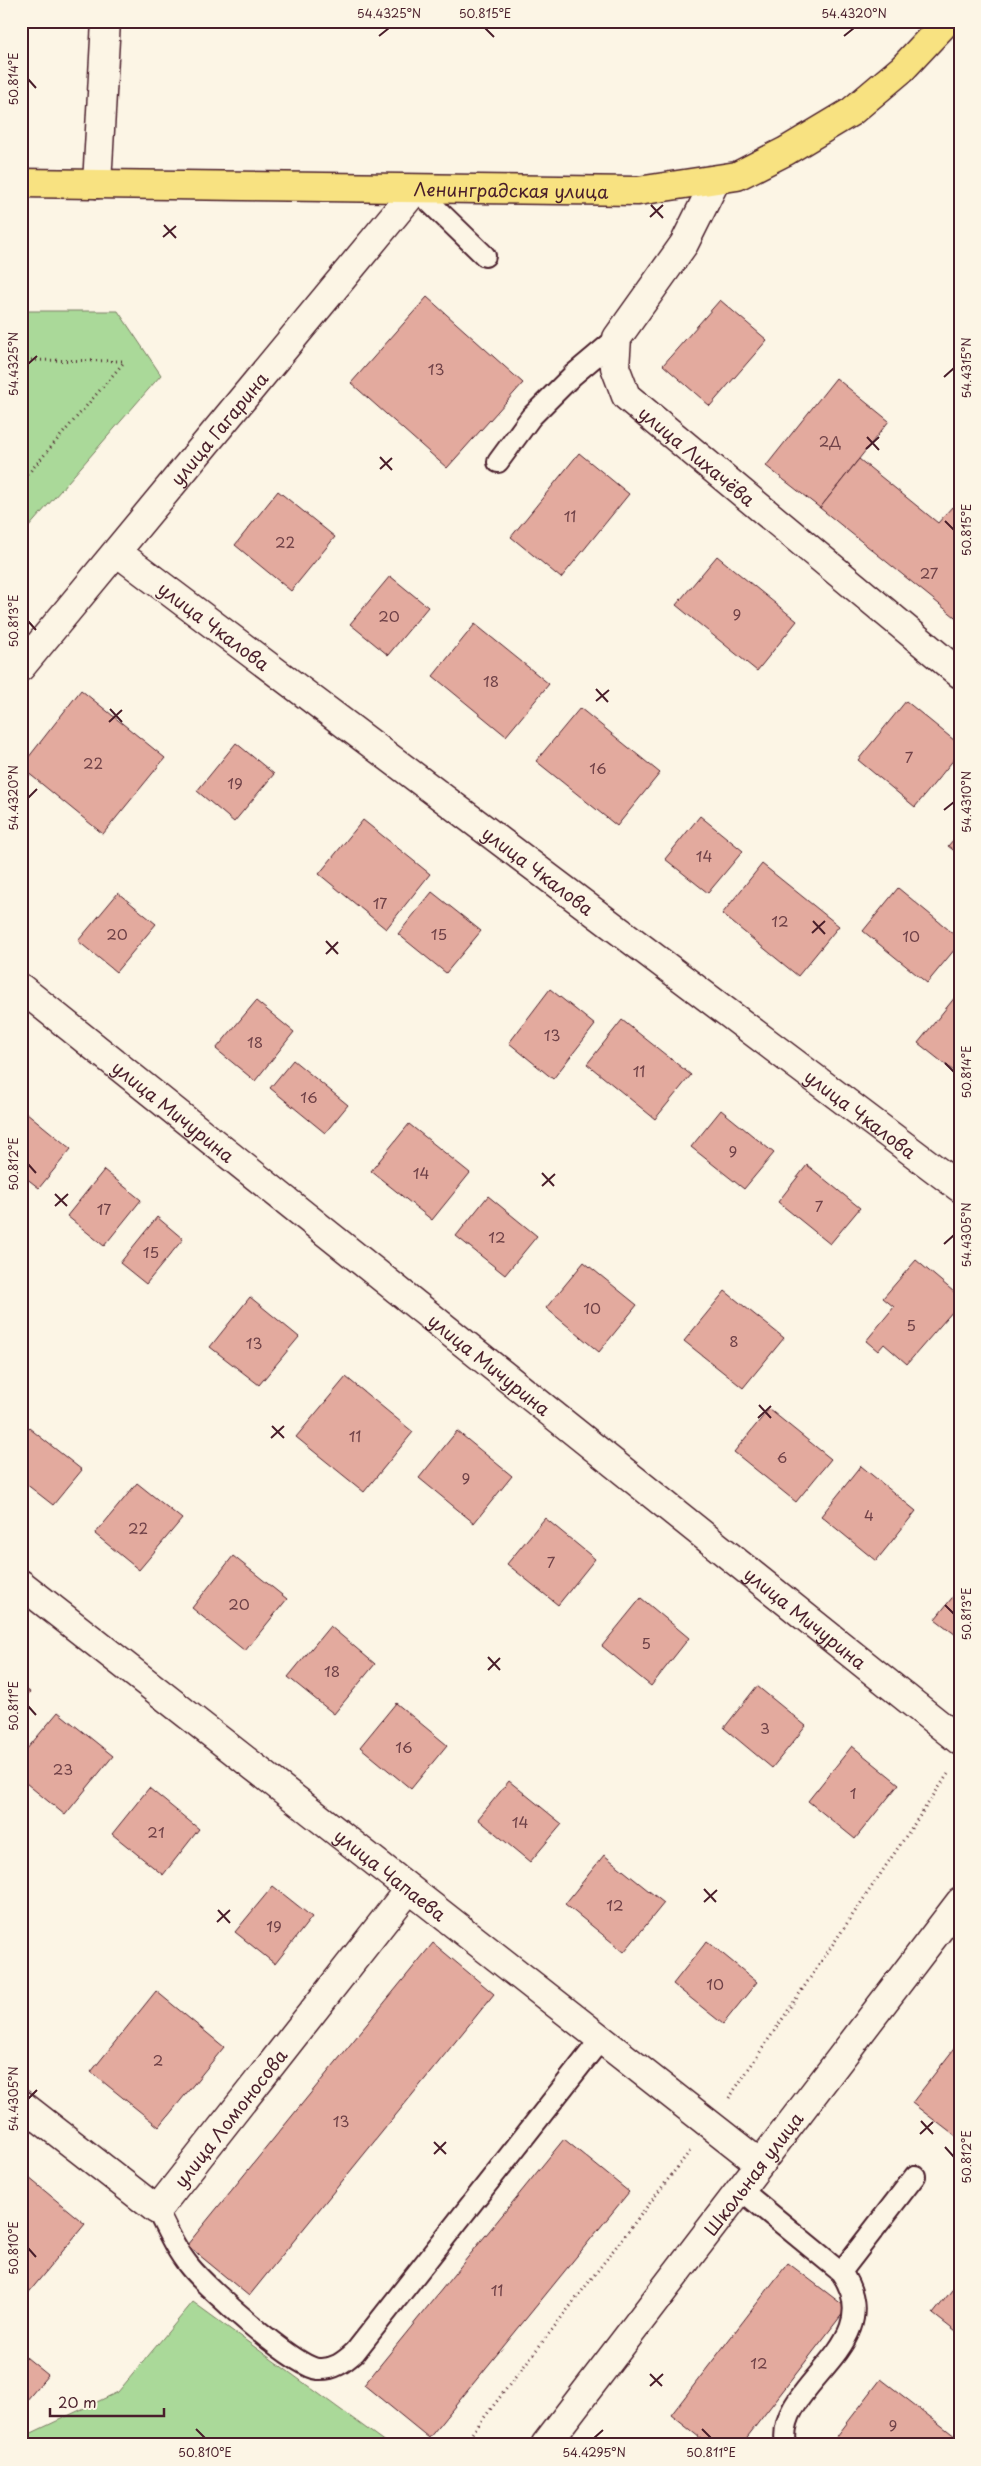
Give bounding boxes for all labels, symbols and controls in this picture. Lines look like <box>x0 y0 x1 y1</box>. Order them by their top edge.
text: 54.4325°N <box>357 4 421 22</box>
text: 50.815°E <box>459 4 511 22</box>
text: 54.4320°N <box>821 4 887 22</box>
text: 50.814°E <box>4 53 22 105</box>
street label: Ленинградская улица <box>413 175 609 204</box>
text: 54.4325°N <box>4 332 22 396</box>
text: 54.4315°N <box>957 337 975 399</box>
house number: 13 <box>428 357 444 380</box>
street label: улица Гагарина <box>163 365 274 491</box>
street label: улица Лихачёва <box>633 399 762 513</box>
house number: 2Д <box>819 429 841 452</box>
house number: 11 <box>564 504 576 527</box>
text: 50.815°E <box>957 504 975 556</box>
house number: 22 <box>275 530 295 553</box>
house number: 27 <box>920 561 939 584</box>
street label: улица Чкалова <box>153 574 277 677</box>
text: 50.813°E <box>4 595 22 647</box>
house number: 9 <box>733 602 741 625</box>
house number: 20 <box>378 604 400 627</box>
house number: 18 <box>483 669 499 692</box>
house number: 7 <box>905 745 914 768</box>
house number: 22 <box>83 751 103 774</box>
house number: 16 <box>589 756 607 779</box>
text: 54.4320°N <box>4 765 22 831</box>
house number: 19 <box>227 771 243 794</box>
text: 54.4310°N <box>957 771 975 833</box>
street label: улица Чкалова <box>477 819 601 922</box>
house number: 14 <box>696 844 712 867</box>
house number: 17 <box>373 891 387 914</box>
house number: 12 <box>771 909 789 932</box>
house number: 20 <box>106 922 128 945</box>
house number: 15 <box>431 922 447 945</box>
house number: 10 <box>902 924 920 947</box>
house number: 13 <box>544 1023 560 1046</box>
house number: 18 <box>247 1030 263 1053</box>
text: 50.814°E <box>957 1046 975 1098</box>
street label: улица Мичурина <box>107 1053 241 1169</box>
house number: 11 <box>633 1059 645 1082</box>
street label: улица Чкалова <box>800 1062 923 1165</box>
house number: 16 <box>300 1085 318 1108</box>
text: 50.812°E <box>4 1137 22 1191</box>
house number: 9 <box>729 1139 737 1162</box>
house number: 14 <box>413 1161 429 1184</box>
house number: 7 <box>815 1194 824 1217</box>
house number: 17 <box>97 1197 111 1220</box>
text: 54.4305°N <box>957 1202 975 1268</box>
house number: 12 <box>488 1225 506 1248</box>
house number: 15 <box>143 1240 159 1263</box>
house number: 10 <box>583 1296 601 1319</box>
street label: улица Мичурина <box>423 1307 557 1422</box>
house number: 5 <box>906 1313 916 1336</box>
house number: 8 <box>729 1329 739 1352</box>
house number: 13 <box>246 1331 262 1354</box>
house number: 11 <box>349 1424 361 1447</box>
house number: 6 <box>777 1445 787 1468</box>
house number: 9 <box>462 1466 470 1489</box>
house number: 4 <box>864 1503 874 1526</box>
house number: 22 <box>128 1516 148 1539</box>
house number: 7 <box>547 1550 556 1573</box>
street label: улица Мичурина <box>739 1560 873 1675</box>
text: 50.813°E <box>957 1588 975 1640</box>
house number: 20 <box>228 1592 250 1615</box>
house number: 5 <box>641 1631 651 1654</box>
house number: 18 <box>324 1659 340 1682</box>
text: 50.811°E <box>4 1681 22 1731</box>
house number: 3 <box>760 1716 770 1739</box>
house number: 16 <box>395 1735 413 1758</box>
house number: 23 <box>53 1757 73 1780</box>
house number: 1 <box>850 1781 856 1804</box>
house number: 14 <box>512 1810 528 1833</box>
house number: 21 <box>147 1820 165 1843</box>
street label: улица Чапаева <box>329 1822 453 1927</box>
house number: 12 <box>606 1893 624 1916</box>
house number: 19 <box>266 1914 282 1937</box>
house number: 10 <box>706 1972 724 1995</box>
street label: улица Ломоносова <box>167 2042 293 2193</box>
house number: 2 <box>153 2048 163 2071</box>
text: 54.4305°N <box>4 2066 22 2132</box>
street label: Школьная улица <box>697 2105 809 2241</box>
house number: 13 <box>333 2109 349 2132</box>
text: 50.812°E <box>957 2130 975 2184</box>
text: 50.810°E <box>4 2221 22 2275</box>
house number: 11 <box>491 2278 503 2301</box>
house number: 12 <box>750 2351 768 2374</box>
scale bar <box>50 2386 164 2418</box>
text: 20 m <box>58 2390 97 2413</box>
house number: 9 <box>889 2413 897 2436</box>
text: 50.810°E <box>178 2443 232 2461</box>
text: 54.4295°N <box>562 2443 626 2461</box>
text: 50.811°E <box>686 2443 736 2461</box>

